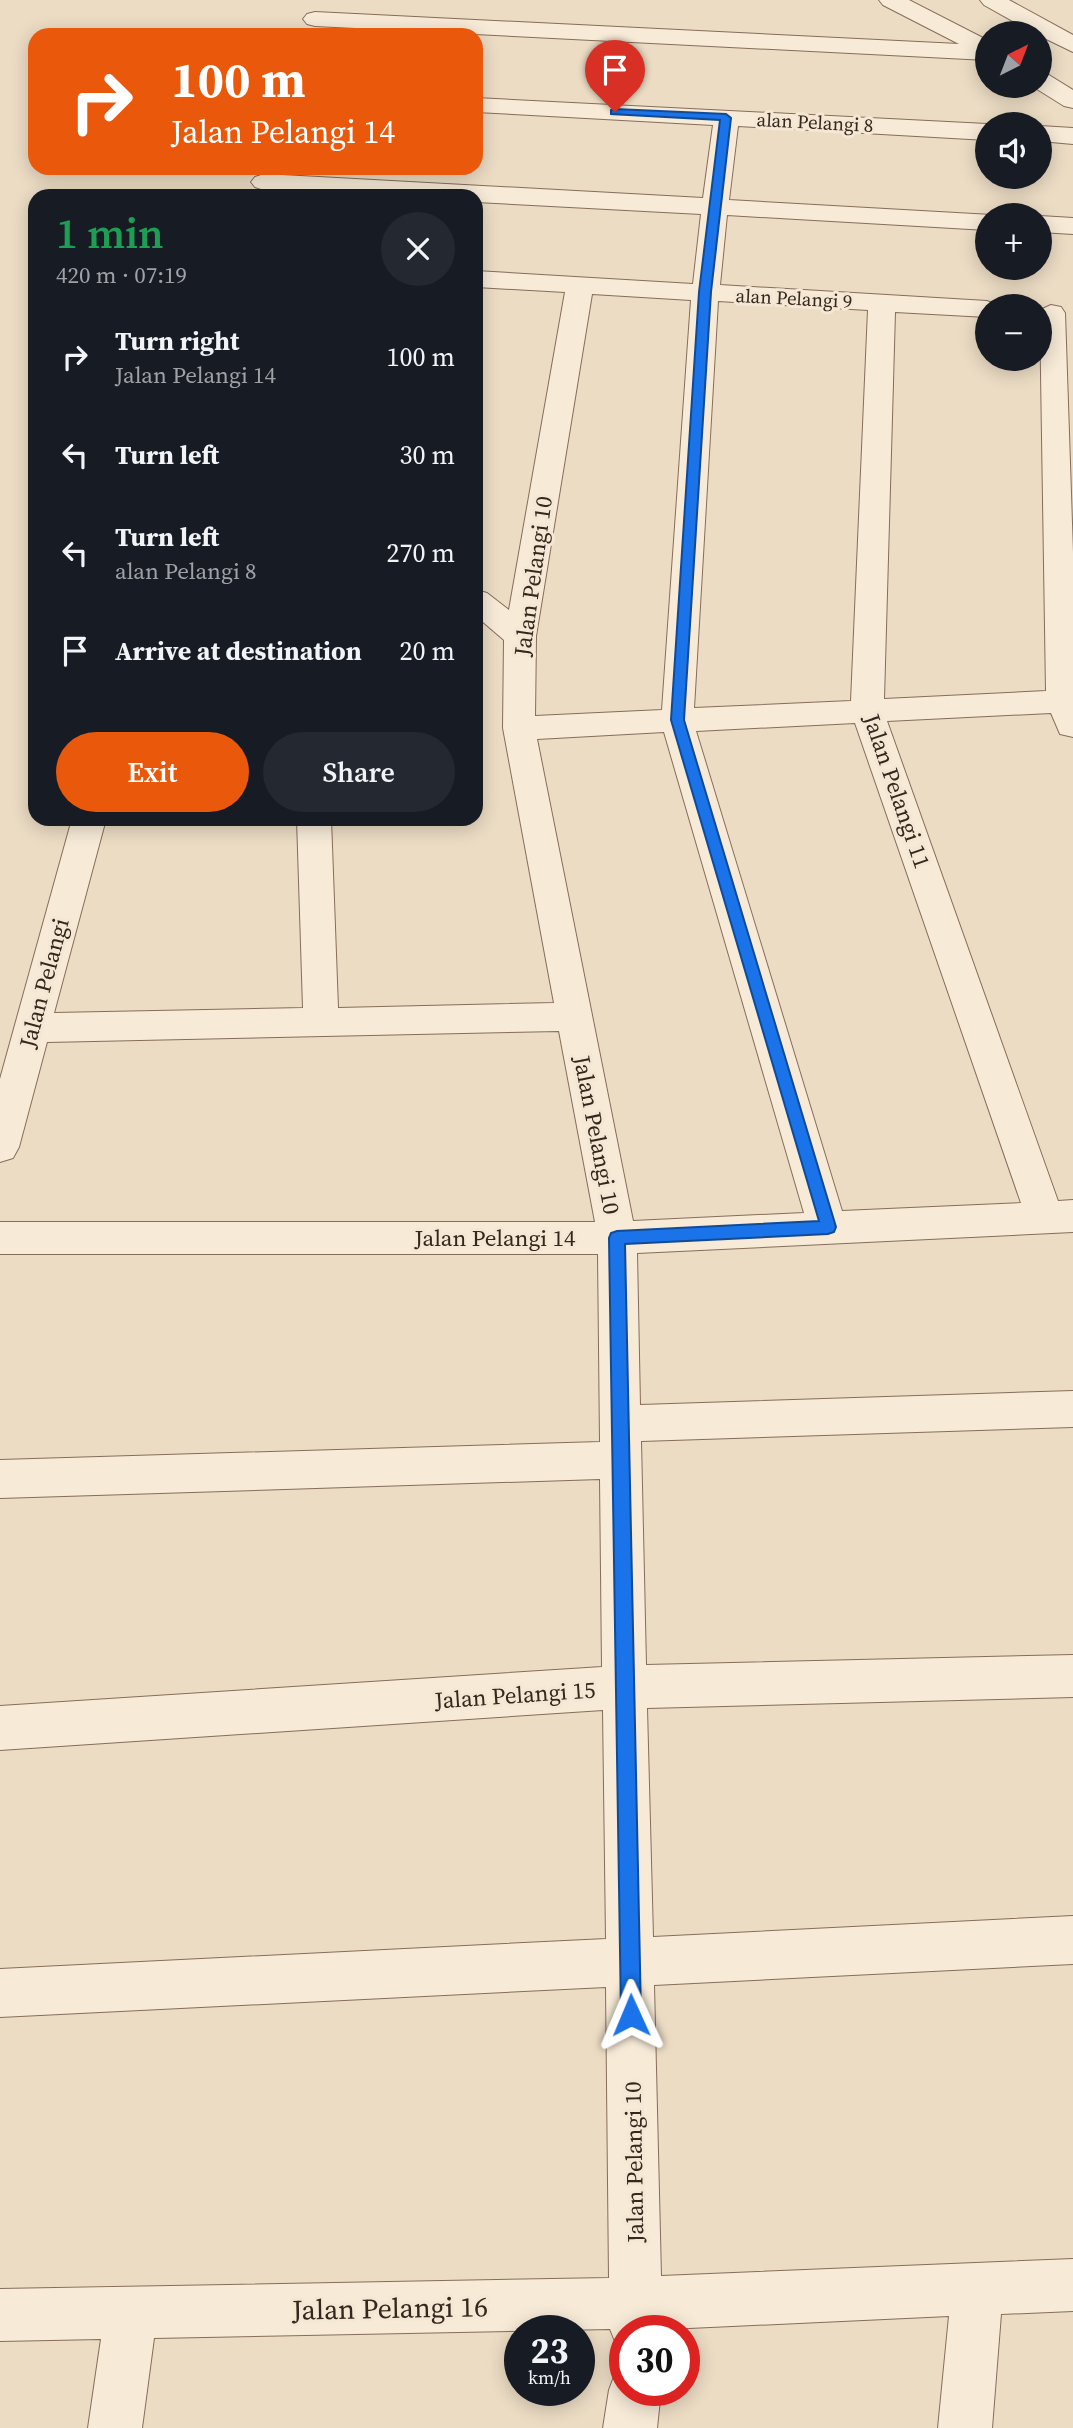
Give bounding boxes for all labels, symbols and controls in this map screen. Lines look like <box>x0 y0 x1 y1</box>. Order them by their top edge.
north arrow <box>975 21 1052 98</box>
map controls <box>975 21 1052 371</box>
pin <box>585 40 645 112</box>
text: 100 m <box>171 46 306 113</box>
icon: arrive <box>596 51 634 89</box>
icon: right <box>56 56 147 147</box>
street label: alan Pelangi 8 <box>756 106 874 138</box>
text: Jalan Pelangi 14 <box>171 110 395 154</box>
button: sound <box>975 112 1052 189</box>
button: + <box>975 203 1052 280</box>
text: 1 min <box>56 204 164 262</box>
button: close <box>381 212 455 286</box>
text: 420 m · 07:19 <box>56 259 187 291</box>
street label: alan Pelangi 9 <box>735 282 853 314</box>
button: − <box>975 294 1052 371</box>
text: Turn right <box>115 323 239 359</box>
icon: right <box>56 338 94 376</box>
text: 100 m <box>387 339 455 375</box>
text: Jalan Pelangi 14 <box>115 359 276 391</box>
icon: left <box>56 436 94 474</box>
text: Turn left <box>115 437 219 473</box>
text: 30 m <box>400 437 455 473</box>
street label: Jalan Pelangi 10 <box>506 494 560 659</box>
text: Turn left <box>115 519 219 555</box>
icon: left <box>56 534 94 572</box>
text: 270 m <box>387 535 455 571</box>
text: alan Pelangi 8 <box>115 555 257 587</box>
icon: arrive <box>56 632 94 670</box>
text: Arrive at destination <box>115 633 362 669</box>
text: 20 m <box>400 633 455 669</box>
street label: Jalan Pelangi 11 <box>855 709 938 872</box>
button: Exit <box>56 732 249 812</box>
button: Share <box>263 732 455 812</box>
street label: Jalan Pelangi <box>11 915 77 1052</box>
street label: Jalan Pelangi 10 <box>566 1052 628 1217</box>
street label: Jalan Pelangi 14 <box>413 1222 576 1254</box>
street label: Jalan Pelangi 15 <box>433 1673 596 1717</box>
position arrow <box>594 1978 668 2052</box>
street label: Jalan Pelangi 10 <box>617 2081 651 2244</box>
street label: Jalan Pelangi 16 <box>291 2287 488 2329</box>
speed limit sign: 30 <box>609 2315 700 2406</box>
text: 23 <box>531 2327 568 2375</box>
text: km/h <box>528 2365 571 2390</box>

